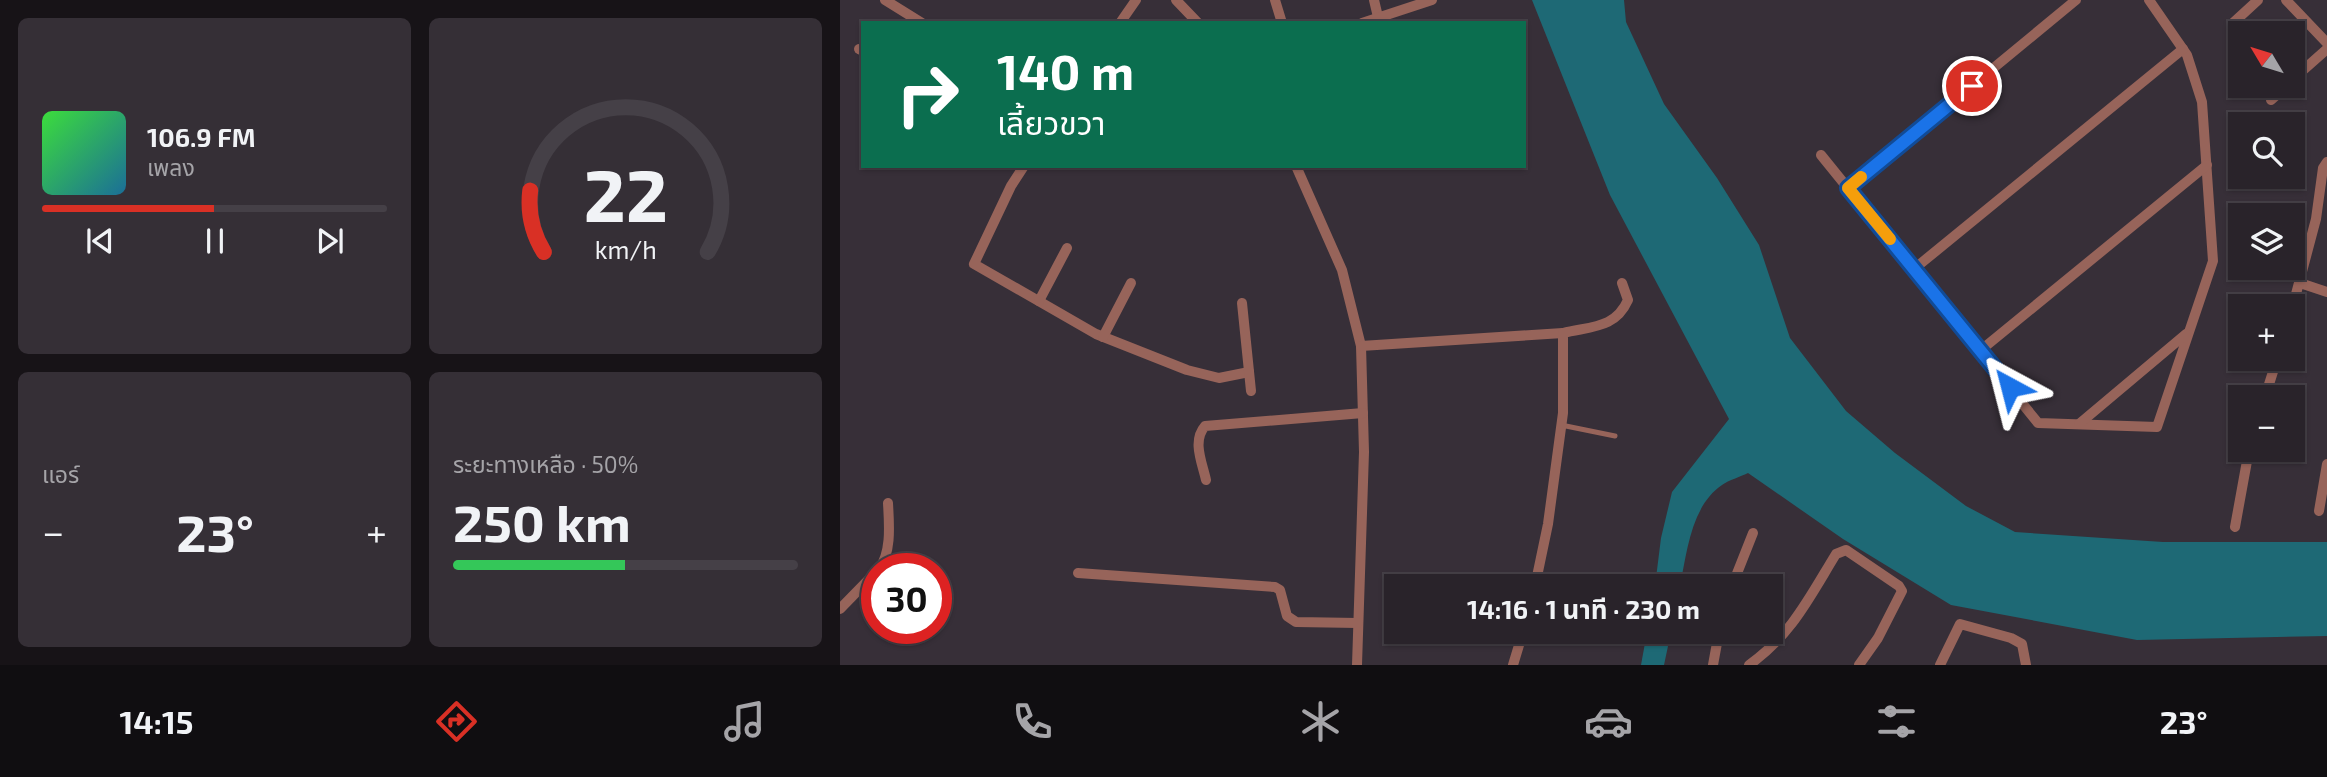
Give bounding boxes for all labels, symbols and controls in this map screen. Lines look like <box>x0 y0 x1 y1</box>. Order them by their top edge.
north arrow <box>2228 21 2305 98</box>
map controls <box>2228 21 2305 462</box>
text: 140 m <box>997 41 1134 100</box>
icon: right <box>882 49 973 140</box>
pin <box>1942 56 2002 116</box>
icon: arrive <box>1953 67 1991 105</box>
text: เลี้ยวขวา <box>997 103 1105 141</box>
button: search <box>2228 112 2305 189</box>
text: 106.9 FM <box>147 121 256 152</box>
text: 22 <box>583 149 668 237</box>
text: เพลง <box>147 153 195 181</box>
button: layers <box>2228 203 2305 280</box>
icon: previous <box>81 222 119 260</box>
icon: pause <box>196 222 234 260</box>
icon: next <box>311 222 349 260</box>
text: km/h <box>594 234 657 264</box>
button: + <box>2228 294 2305 371</box>
position arrow <box>1973 350 2047 424</box>
button: − <box>2228 385 2305 462</box>
text: ระยะทางเหลือ · 50% <box>453 450 638 478</box>
text: แอร์ <box>42 460 79 488</box>
text: 250 km <box>453 490 631 552</box>
text: 23° <box>176 500 254 562</box>
text: − <box>42 508 64 554</box>
text: + <box>366 508 387 554</box>
speed limit sign: 30 <box>861 553 952 644</box>
text: 14:16 · 1 นาที · 230 m <box>1467 593 1700 624</box>
icon: directions <box>432 697 481 746</box>
icon: music <box>720 697 769 746</box>
icon: phone <box>1008 697 1057 746</box>
icon: climate <box>1296 697 1345 746</box>
icon: car <box>1584 697 1633 746</box>
icon: filters <box>1872 697 1921 746</box>
text: 14:15 <box>119 702 193 740</box>
text: 23° <box>2160 702 2207 740</box>

